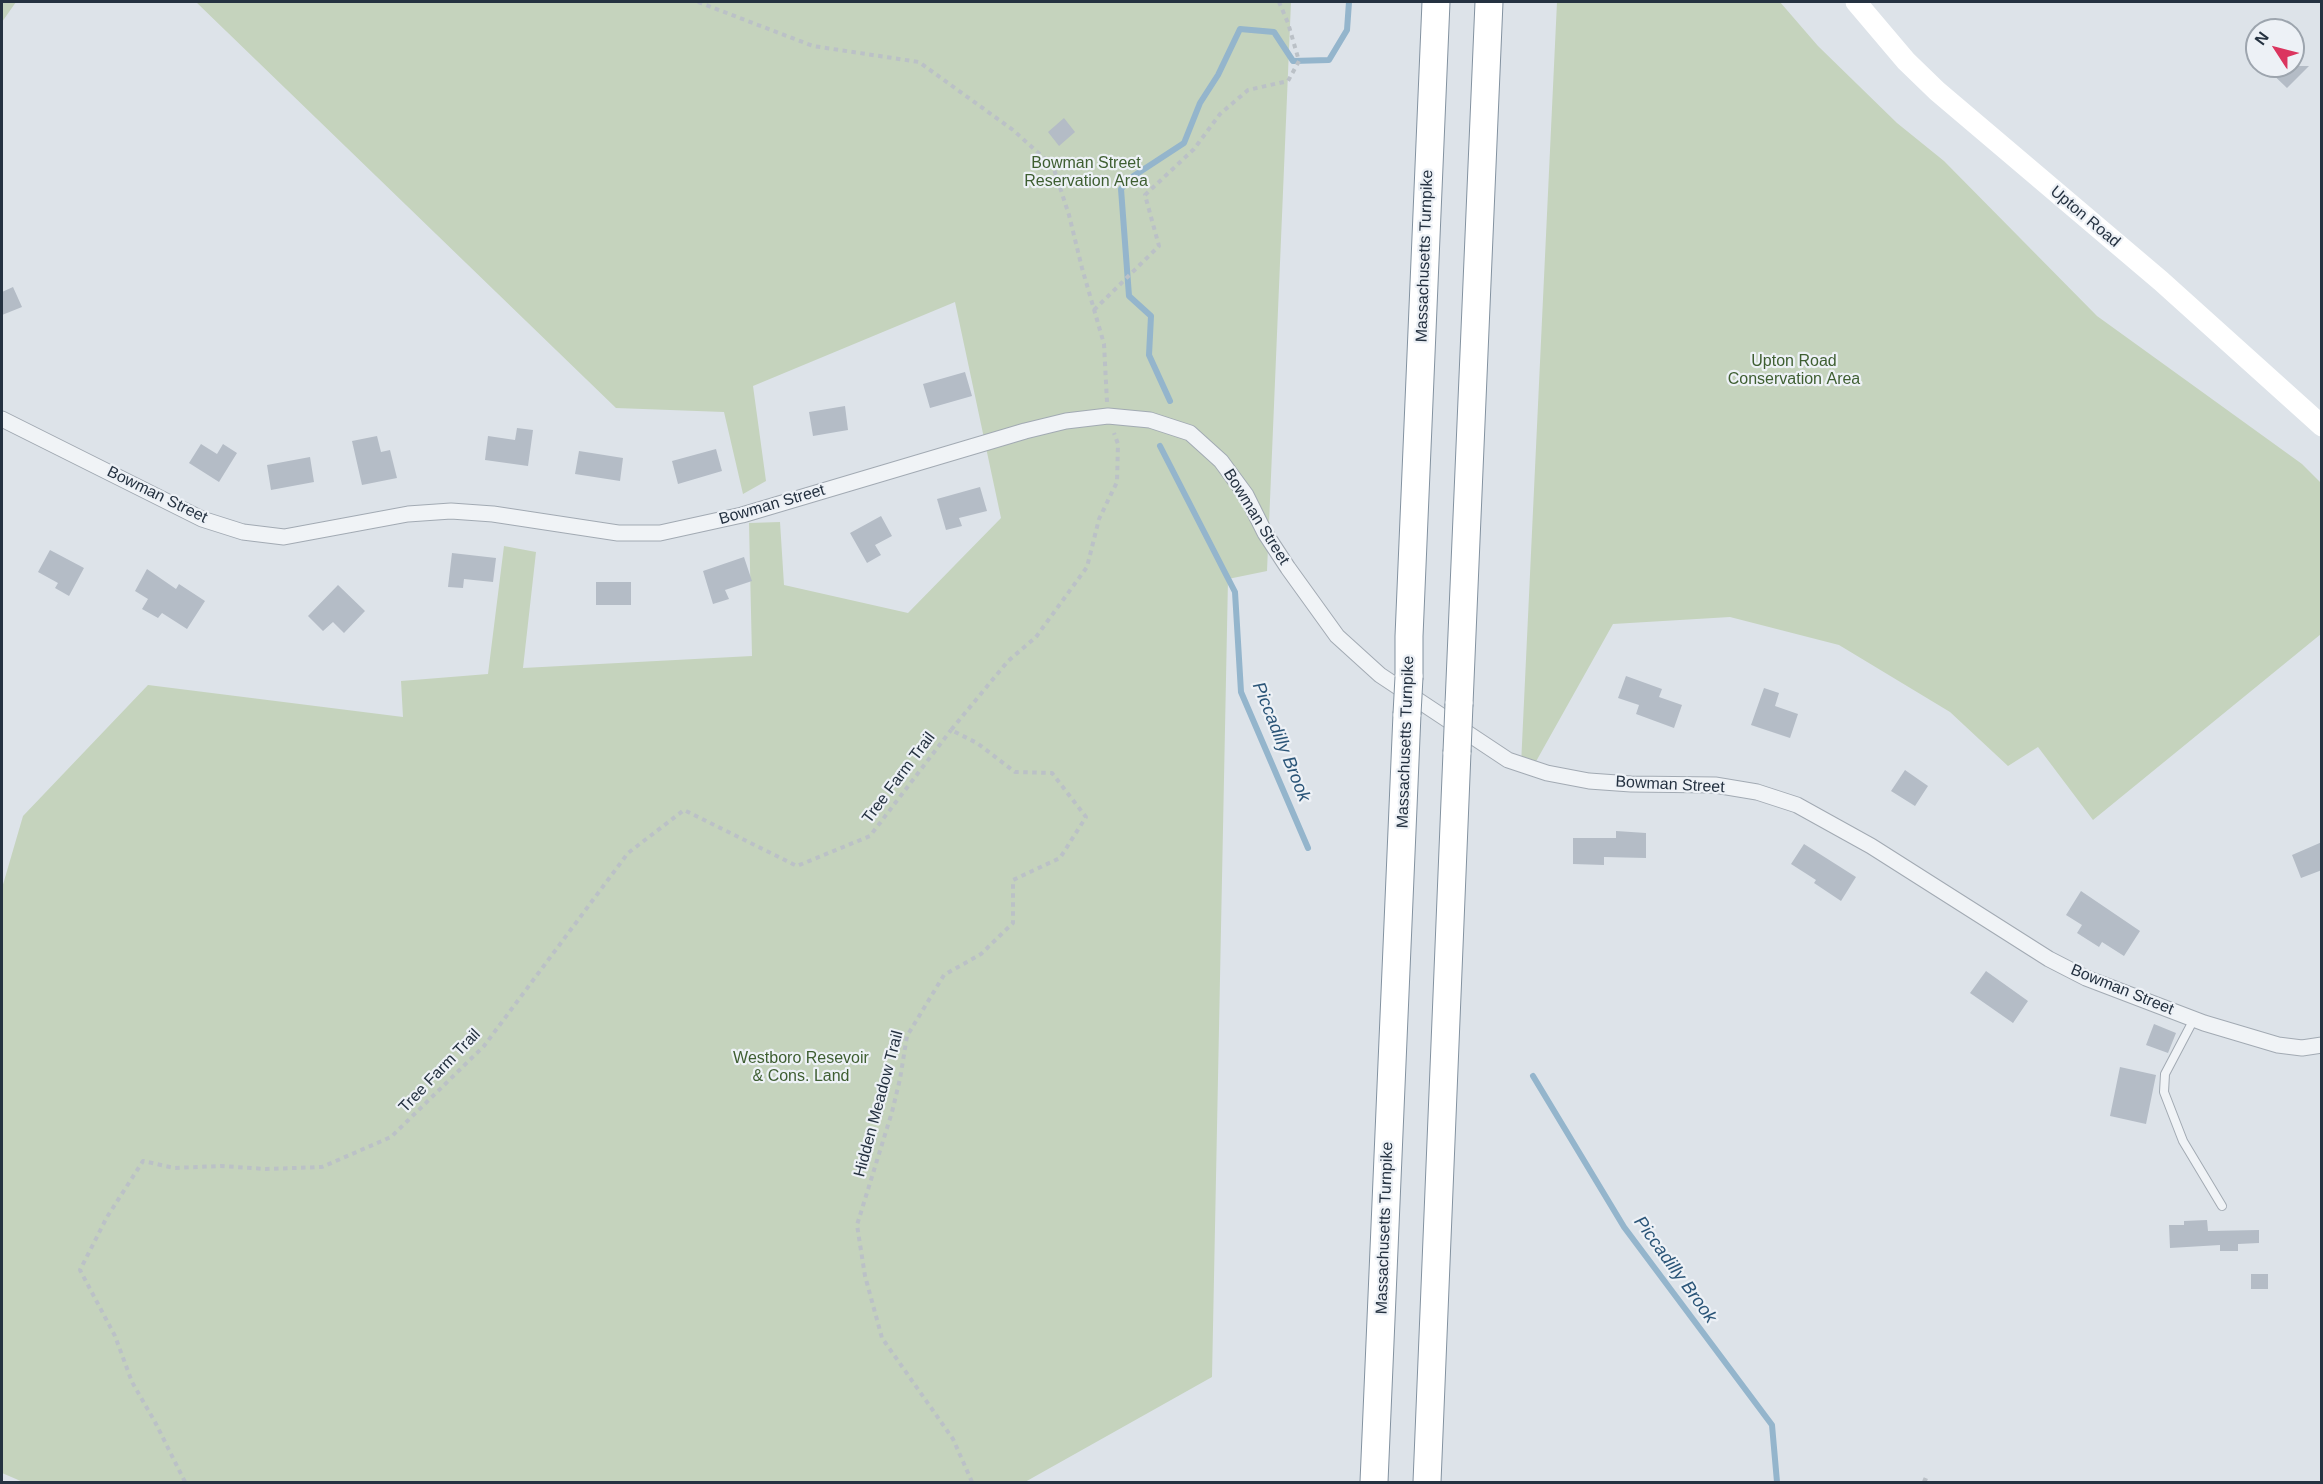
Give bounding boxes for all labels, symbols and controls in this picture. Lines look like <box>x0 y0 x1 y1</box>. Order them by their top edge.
north arrow <box>2245 18 2305 78</box>
text: N <box>2251 29 2272 48</box>
park label: Bowman Street Reservation Area <box>1024 154 1148 192</box>
street label: Massachusetts Turnpike <box>1412 169 1438 343</box>
street label: Upton Road <box>2046 182 2124 252</box>
park label: Upton Road Conservation Area <box>1728 352 1860 390</box>
street label: Bowman Street <box>104 462 210 528</box>
street label: Bowman Street <box>1219 466 1293 568</box>
street label: Bowman Street <box>717 481 827 529</box>
street label: Massachusetts Turnpike <box>1393 655 1419 829</box>
water label: Piccadilly Brook <box>1247 679 1315 805</box>
street label: Tree Farm Trail <box>859 729 939 827</box>
street label: Bowman Street <box>1615 773 1725 797</box>
street label: Bowman Street <box>2068 961 2176 1019</box>
street label: Tree Farm Trail <box>395 1025 485 1117</box>
street label: Hidden Meadow Trail <box>850 1029 908 1179</box>
park label: Westboro Resevoir & Cons. Land <box>733 1049 869 1087</box>
street label: Massachusetts Turnpike <box>1372 1141 1398 1315</box>
water label: Piccadilly Brook <box>1629 1212 1721 1328</box>

